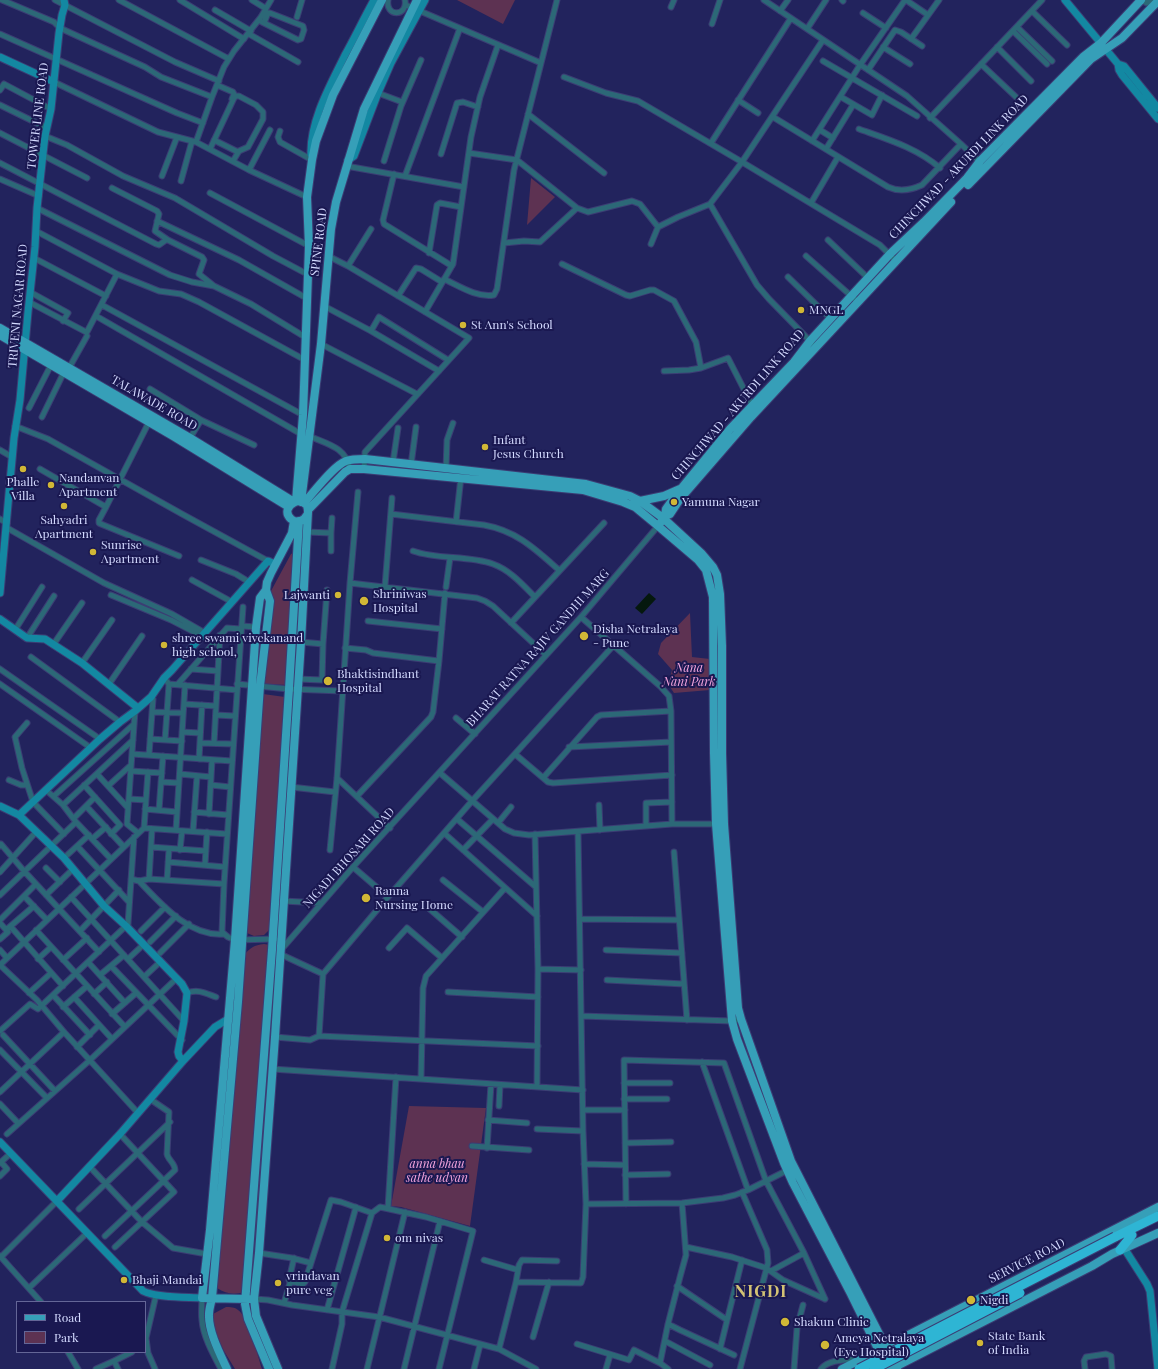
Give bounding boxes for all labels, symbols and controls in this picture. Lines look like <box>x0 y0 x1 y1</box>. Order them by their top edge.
street label: TOWER LINE ROAD <box>24 62 52 170</box>
street label: CHINCHWAD - AKURDI LINK ROAD <box>886 92 1032 242</box>
street label: SPINE ROAD <box>308 207 330 277</box>
street label: TRIVENI NAGAR ROAD <box>5 243 31 369</box>
place label: MNGL <box>809 303 843 317</box>
marker: MNGL <box>796 305 806 315</box>
place label: St Ann's School <box>471 318 553 332</box>
marker: St Ann's School <box>458 320 468 330</box>
street label: CHINCHWAD - AKURDI LINK ROAD <box>669 327 807 483</box>
street label: TALAWADE ROAD <box>108 373 200 433</box>
place label: Infant Jesus Church <box>493 433 564 461</box>
marker: Infant Jesus Church <box>480 442 490 452</box>
marker: Phalle Villa <box>18 464 28 474</box>
place label: Nandanvan Apartment <box>59 471 119 499</box>
place label: Phalle Villa <box>7 475 39 503</box>
marker: Nandanvan Apartment <box>46 480 56 490</box>
place label: Yamuna Nagar <box>682 495 760 509</box>
marker: Yamuna Nagar <box>669 497 679 507</box>
marker: Sahyadri Apartment <box>59 501 69 511</box>
place label: Sahyadri Apartment <box>35 513 93 541</box>
place label: Sunrise Apartment <box>101 538 159 566</box>
marker: Sunrise Apartment <box>88 547 98 557</box>
street label: BHARAT RATNA RAJIV GANDHI MARG <box>463 566 613 730</box>
place label: Shriniwas Hospital <box>373 587 427 615</box>
place label: Lajwanti <box>284 588 330 602</box>
marker: Lajwanti <box>333 590 343 600</box>
marker: Shriniwas Hospital <box>358 595 370 607</box>
place label: Disha Netralaya - Pune <box>593 622 678 650</box>
marker: Disha Netralaya - Pune <box>578 630 590 642</box>
place label: shree swami vivekanand high school, <box>172 631 303 659</box>
marker: shree swami vivekanand high school, <box>159 640 169 650</box>
park label: Nana Nani Park <box>663 661 715 689</box>
place label: Bhaktisindhant Hospital <box>337 667 419 695</box>
marker: Bhaktisindhant Hospital <box>322 675 334 687</box>
street label: NIGADI BHOSARI ROAD <box>300 805 398 911</box>
place label: Ranna Nursing Home <box>375 884 453 912</box>
marker: Ranna Nursing Home <box>360 892 372 904</box>
park label: anna bhau sathe udyan <box>406 1157 468 1185</box>
place label: om nivas <box>395 1231 443 1245</box>
marker: om nivas <box>382 1233 392 1243</box>
street label: SERVICE ROAD <box>986 1236 1068 1286</box>
place label: vrindavan pure veg <box>286 1269 340 1297</box>
place label: Bhaji Mandai <box>132 1273 202 1287</box>
marker: Bhaji Mandai <box>119 1275 129 1285</box>
marker: vrindavan pure veg <box>273 1278 283 1288</box>
district label: NIGDI <box>735 1282 787 1302</box>
place label: Nigdi <box>980 1293 1009 1307</box>
marker: Nigdi <box>965 1294 977 1306</box>
legend <box>16 1301 146 1353</box>
text: Road <box>54 1309 81 1325</box>
place label: Shakun Clinic <box>794 1315 869 1329</box>
marker: Shakun Clinic <box>779 1316 791 1328</box>
text: Park <box>54 1329 79 1345</box>
place label: State Bank of India <box>988 1329 1045 1357</box>
place label: Ameya Netralaya (Eye Hospital) <box>834 1331 924 1359</box>
marker: State Bank of India <box>975 1338 985 1348</box>
marker: Ameya Netralaya (Eye Hospital) <box>819 1339 831 1351</box>

